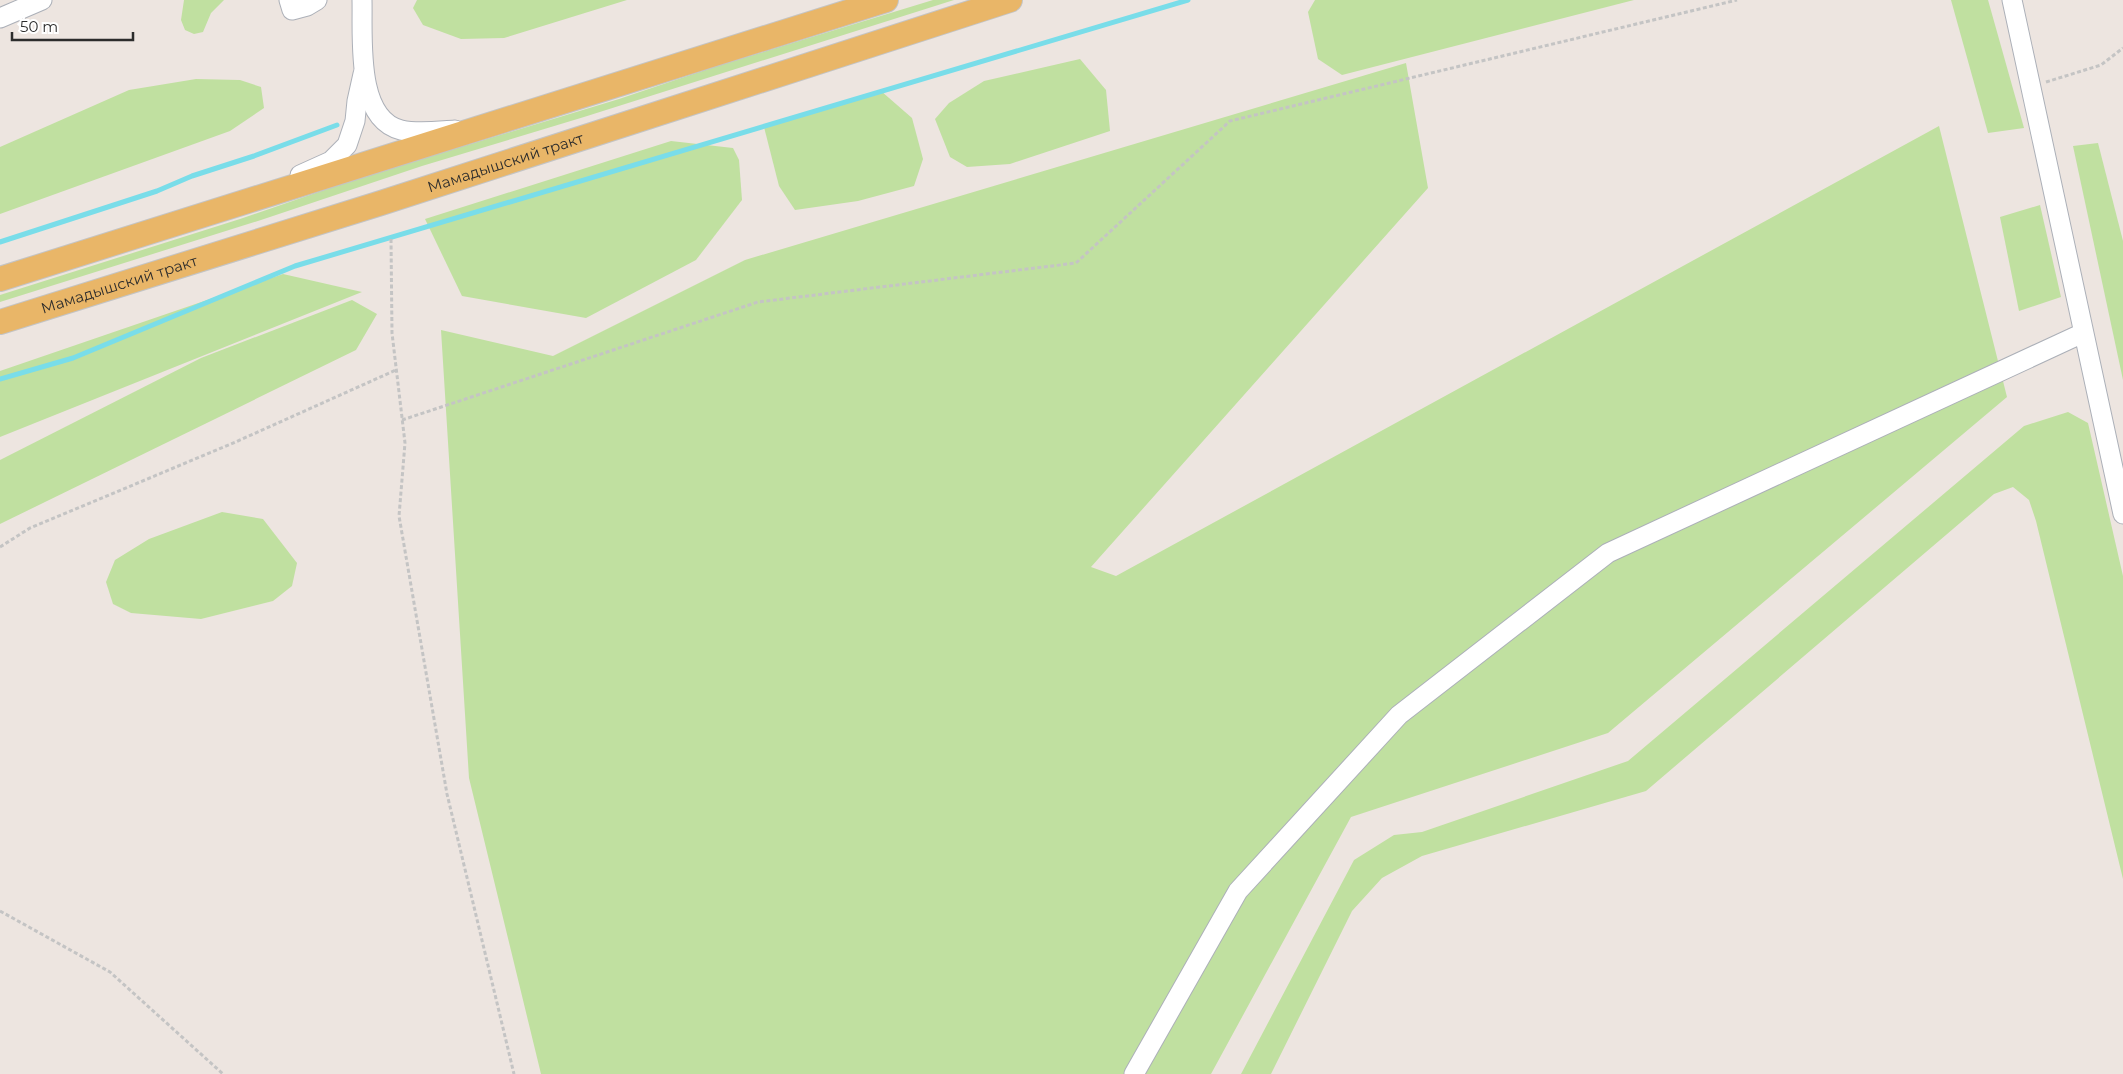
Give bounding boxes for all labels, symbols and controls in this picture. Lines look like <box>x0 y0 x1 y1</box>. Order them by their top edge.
scale bar <box>12 10 134 42</box>
text: 50 m <box>20 17 58 36</box>
street label: Мамадышский тракт <box>425 128 587 196</box>
street label: Мамадышский тракт <box>39 251 201 318</box>

